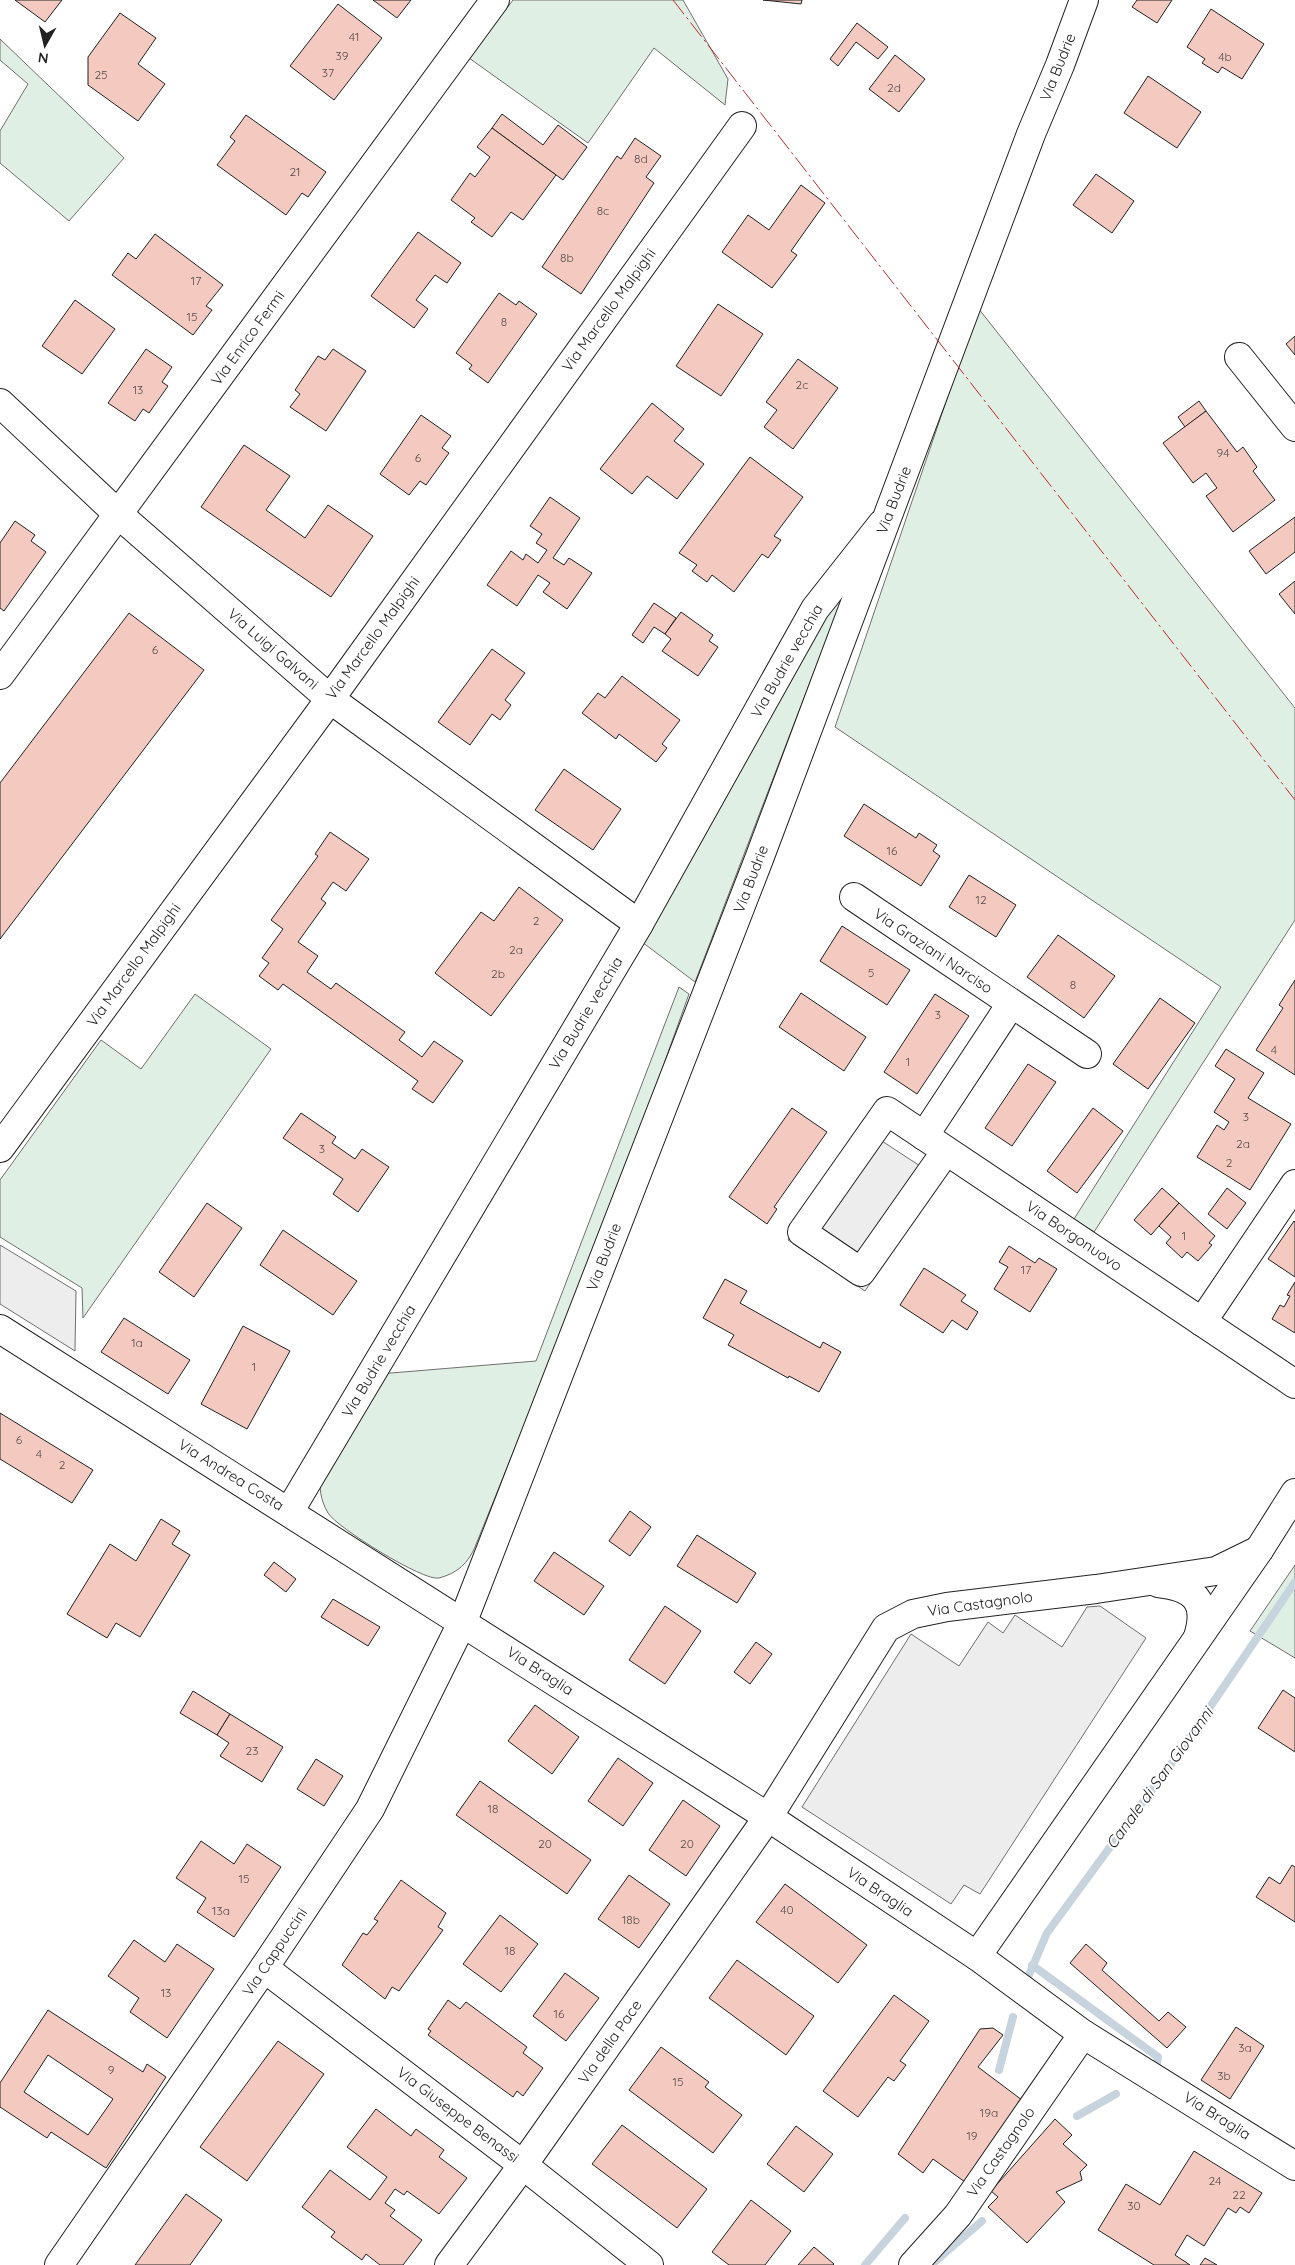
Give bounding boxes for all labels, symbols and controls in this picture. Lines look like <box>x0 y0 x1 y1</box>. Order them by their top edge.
north arrow <box>20 20 70 70</box>
house number: 41 <box>349 29 359 44</box>
street label: Via Budrie <box>1035 30 1080 103</box>
text: N <box>37 48 50 68</box>
house number: 39 <box>336 48 349 63</box>
house number: 4b <box>1218 49 1232 64</box>
house number: 37 <box>322 65 334 80</box>
house number: 25 <box>94 67 108 82</box>
house number: 2d <box>887 80 901 95</box>
house number: 8d <box>634 151 648 166</box>
house number: 21 <box>289 164 301 179</box>
house number: 8c <box>597 203 609 218</box>
street label: Via Marcello Malpighi <box>557 244 660 375</box>
house number: 8b <box>560 250 574 265</box>
house number: 17 <box>191 273 201 288</box>
street label: Via Enrico Fermi <box>207 286 288 389</box>
house number: 15 <box>187 309 197 324</box>
house number: 8 <box>501 314 507 329</box>
house number: 2c <box>796 377 808 392</box>
house number: 13 <box>133 382 143 397</box>
house number: 94 <box>1216 445 1230 460</box>
house number: 6 <box>415 450 422 465</box>
street label: Via Budrie <box>872 463 915 536</box>
street label: Via Marcello Malpighi <box>321 572 424 703</box>
street label: Via Budrie vecchia <box>746 601 827 721</box>
street label: Via Luigi Galvani <box>224 604 323 693</box>
house number: 6 <box>152 642 159 657</box>
street label: Via Budrie <box>729 842 772 915</box>
house number: 16 <box>887 843 898 858</box>
house number: 12 <box>975 892 987 907</box>
street label: Via Marcello Malpighi <box>82 899 185 1030</box>
street label: Via Graziani Narciso <box>870 904 996 997</box>
house number: 2 <box>533 913 540 928</box>
house number: 2a <box>509 942 523 957</box>
street label: Via Budrie vecchia <box>544 953 627 1073</box>
house number: 5 <box>868 965 874 980</box>
house number: 2b <box>491 966 505 981</box>
house number: 8 <box>1070 977 1076 992</box>
house number: 3 <box>935 1007 941 1022</box>
house number: 4 <box>1271 1042 1277 1057</box>
house number: 1 <box>906 1054 910 1069</box>
house number: 3 <box>1243 1109 1249 1124</box>
house number: 2a <box>1236 1136 1250 1151</box>
house number: 3 <box>319 1141 325 1156</box>
house number: 2 <box>1226 1155 1233 1170</box>
street label: Via Borgonuovo <box>1023 1196 1126 1275</box>
street label: Via Budrie <box>582 1220 625 1293</box>
house number: 1 <box>1182 1228 1186 1243</box>
house number: 17 <box>1021 1262 1031 1277</box>
street label: Via Budrie vecchia <box>337 1301 420 1421</box>
house number: 1a <box>131 1335 143 1350</box>
house number: 1 <box>252 1359 256 1374</box>
house number: 6 <box>16 1432 23 1447</box>
street label: Via Andrea Costa <box>175 1434 288 1515</box>
house number: 4 <box>36 1446 42 1461</box>
house number: 2 <box>59 1457 66 1472</box>
street label: Via Castagnolo <box>926 1587 1034 1620</box>
street label: Via Braglia <box>503 1642 577 1699</box>
water label: Canale di San Giovanni <box>1101 1702 1218 1853</box>
house number: 23 <box>246 1743 258 1758</box>
house number: 18 <box>488 1801 498 1816</box>
house number: 20 <box>538 1836 552 1851</box>
house number: 20 <box>680 1836 694 1851</box>
street label: Via Braglia <box>843 1862 917 1921</box>
house number: 15 <box>239 1871 249 1886</box>
house number: 40 <box>780 1902 794 1917</box>
house number: 13a <box>212 1903 230 1918</box>
street label: Via Cappuccini <box>238 1904 311 2000</box>
house number: 18b <box>622 1912 640 1927</box>
house number: 18 <box>505 1943 515 1958</box>
house number: 13 <box>161 1985 171 2000</box>
street label: Via della Pace <box>574 1996 646 2087</box>
house number: 16 <box>554 2006 565 2021</box>
house number: 3a <box>1238 2040 1252 2055</box>
house number: 9 <box>108 2062 115 2077</box>
street label: Via Giuseppe Benassi <box>393 2062 523 2167</box>
house number: 3b <box>1217 2068 1231 2083</box>
house number: 15 <box>673 2074 683 2089</box>
street label: Via Braglia <box>1180 2087 1254 2144</box>
street label: Via Castagnolo <box>962 2103 1039 2201</box>
house number: 19a <box>980 2105 998 2120</box>
house number: 19 <box>966 2128 978 2143</box>
house number: 24 <box>1209 2173 1221 2188</box>
house number: 22 <box>1232 2187 1246 2202</box>
house number: 30 <box>1127 2198 1141 2213</box>

